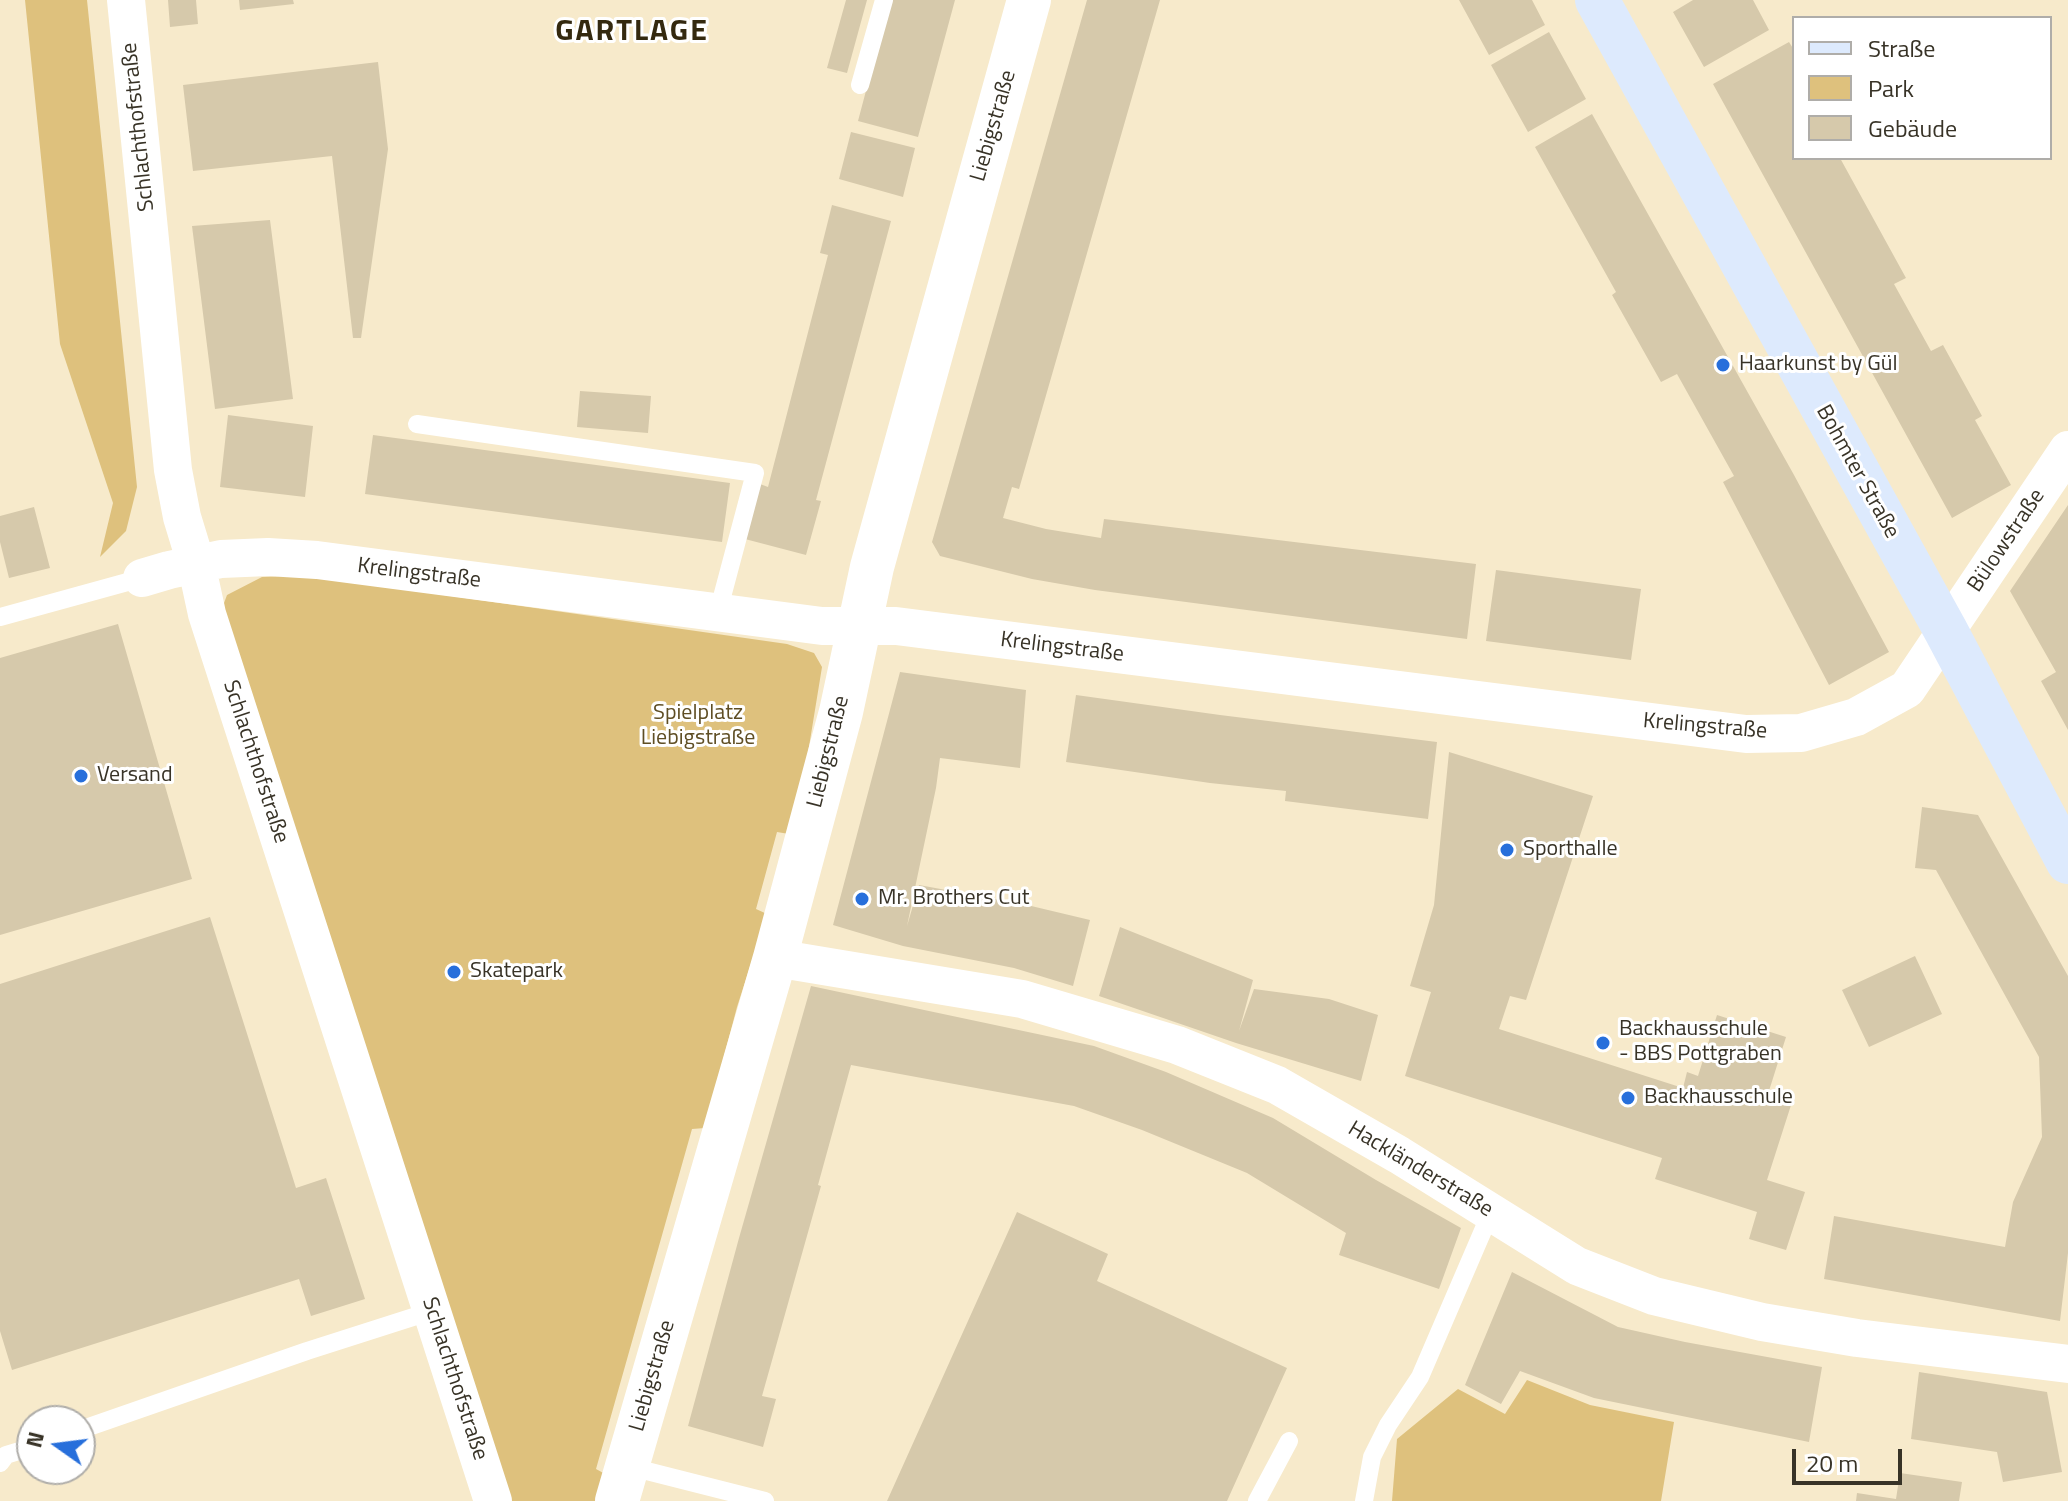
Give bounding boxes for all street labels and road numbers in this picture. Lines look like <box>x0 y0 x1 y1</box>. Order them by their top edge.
street label: Schlachthofstraße <box>117 41 161 213</box>
street label: Liebigstraße <box>966 67 1022 185</box>
street label: Bohmter Straße <box>1809 401 1905 543</box>
street label: Bülowstraße <box>1963 484 2051 598</box>
street label: Krelingstraße <box>356 553 482 595</box>
street label: Krelingstraße <box>999 627 1125 669</box>
street label: Schlachthofstraße <box>216 677 294 847</box>
street label: Liebigstraße <box>802 693 856 811</box>
street label: Krelingstraße <box>1642 708 1768 746</box>
street label: Hackländerstraße <box>1343 1116 1497 1224</box>
street label: Schlachthofstraße <box>415 1294 493 1464</box>
street label: Liebigstraße <box>625 1317 681 1435</box>

